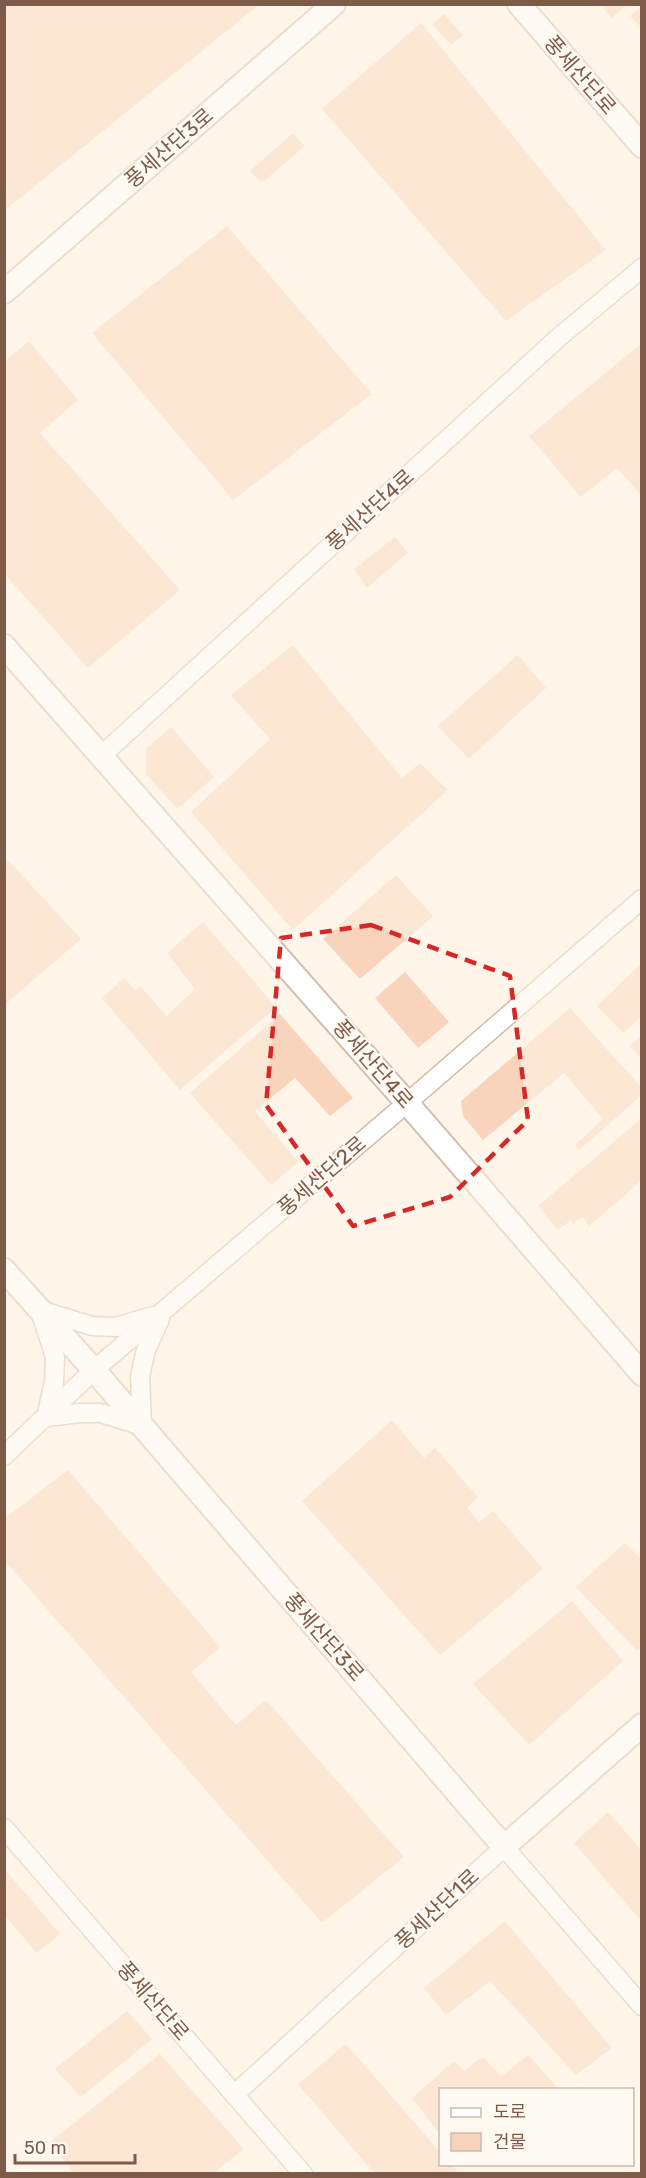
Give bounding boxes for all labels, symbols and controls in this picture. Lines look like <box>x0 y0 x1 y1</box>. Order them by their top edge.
street label: 풍세산단로 <box>539 30 622 119</box>
street label: 풍세산단3로 <box>119 102 218 193</box>
street label: 풍세산단4로 <box>321 464 419 556</box>
street label: 풍세산단4로 <box>328 1014 419 1113</box>
street label: 풍세산단2로 <box>272 1130 371 1221</box>
street label: 풍세산단3로 <box>279 1587 370 1686</box>
street label: 풍세산단1로 <box>390 1863 484 1954</box>
street label: 풍세산단로 <box>112 1956 195 2045</box>
legend <box>439 2088 634 2166</box>
text: 도로 <box>493 2101 526 2123</box>
scale bar <box>15 2127 135 2165</box>
text: 건물 <box>493 2131 526 2153</box>
text: 50 m <box>24 2137 67 2159</box>

